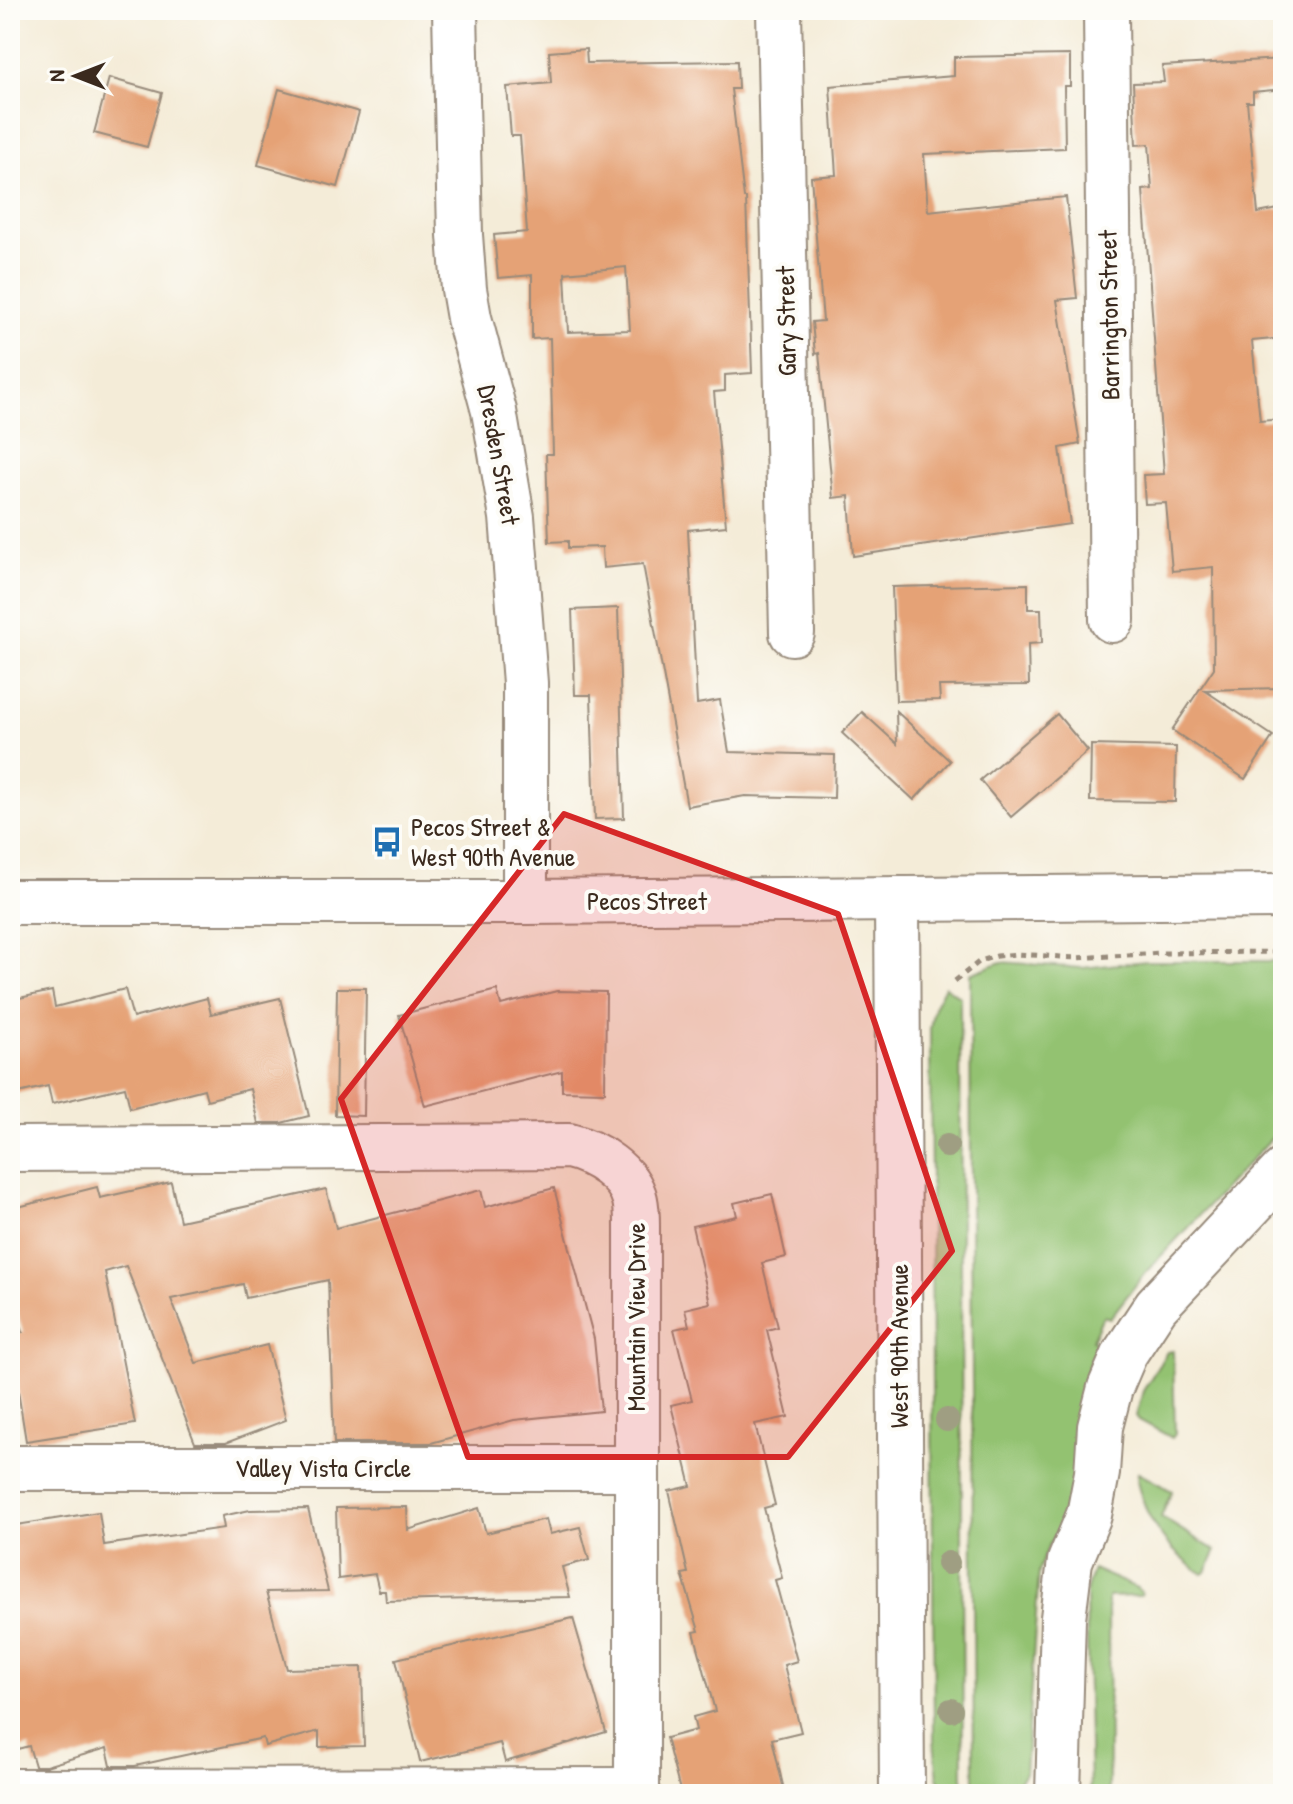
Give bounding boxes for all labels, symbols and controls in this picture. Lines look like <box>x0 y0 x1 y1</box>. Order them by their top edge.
north arrow <box>36 36 116 116</box>
text: N <box>41 70 71 82</box>
street label: Barrington Street <box>1089 229 1127 400</box>
street label: Gary Street <box>767 265 804 376</box>
street label: Dresden Street <box>470 382 529 529</box>
place label: Pecos Street & West 90th Avenue <box>411 809 575 874</box>
bus stop icon: Pecos Street & West 90th Avenue <box>370 825 404 859</box>
street label: Pecos Street <box>587 883 708 918</box>
street label: Mountain View Drive <box>618 1223 653 1411</box>
street label: West 90th Avenue <box>881 1264 916 1428</box>
street label: Valley Vista Circle <box>235 1450 411 1485</box>

